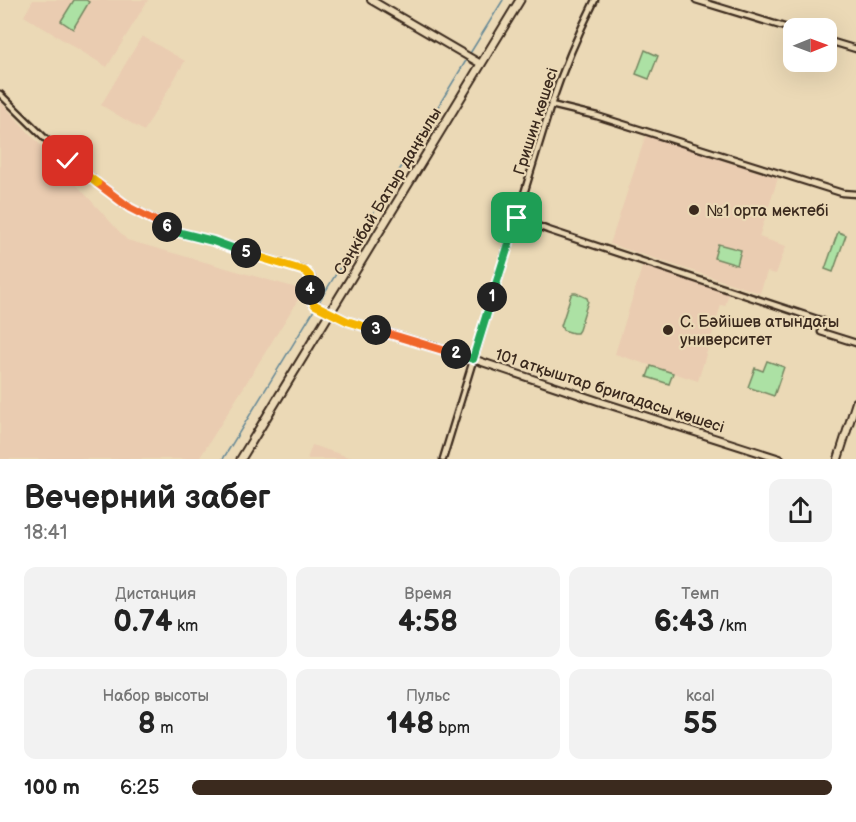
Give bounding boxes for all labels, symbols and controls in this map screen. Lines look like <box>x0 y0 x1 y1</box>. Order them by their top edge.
north arrow <box>783 18 837 72</box>
map controls <box>783 18 837 72</box>
street label: Гришин көшесі <box>510 65 563 177</box>
street label: Сәңкібай Батыр даңғылы <box>331 104 446 279</box>
pin <box>42 135 93 186</box>
icon: check <box>51 144 84 177</box>
pin <box>491 192 542 243</box>
icon: arrive <box>500 201 533 234</box>
place label: №1 орта мектебі <box>706 202 829 221</box>
marker: №1 орта мектебі <box>687 203 701 217</box>
pin: 6 <box>152 212 182 242</box>
text: 6 <box>162 217 172 236</box>
pin: 5 <box>231 238 261 268</box>
text: 5 <box>241 243 251 262</box>
pin: 4 <box>295 275 325 305</box>
text: 4 <box>305 280 315 299</box>
pin: 1 <box>477 282 507 312</box>
text: 1 <box>489 287 495 306</box>
place label: С. Бәйішев атындағы университет <box>680 313 839 350</box>
pin: 3 <box>361 315 391 345</box>
text: 3 <box>371 320 381 339</box>
marker: С. Бәйішев атындағы университет <box>661 323 675 337</box>
pin: 2 <box>441 339 471 369</box>
text: 2 <box>451 344 461 363</box>
street label: 101 атқыштар бригадасы көшесі <box>493 345 727 438</box>
text: Вечерний забег <box>24 478 271 518</box>
button: share <box>769 479 832 542</box>
text: 18:41 <box>24 521 67 545</box>
text: Дистанция <box>115 585 196 604</box>
text: Время <box>404 585 452 604</box>
text: Темп <box>681 585 719 604</box>
text: 0.74 <box>113 604 173 640</box>
text: 4:58 <box>398 604 458 640</box>
text: 6:43 <box>654 604 714 640</box>
text: km <box>173 617 198 636</box>
text: /km <box>714 617 747 636</box>
text: Набор высоты <box>102 687 209 706</box>
text: Пульс <box>406 687 450 706</box>
text: kcal <box>686 687 715 706</box>
text: 8 <box>138 706 156 742</box>
text: 148 <box>386 706 434 742</box>
text: 55 <box>683 706 718 742</box>
text: m <box>156 719 173 738</box>
text: bpm <box>434 719 470 738</box>
text: 100 m <box>24 776 80 800</box>
text: 6:25 <box>120 776 160 800</box>

